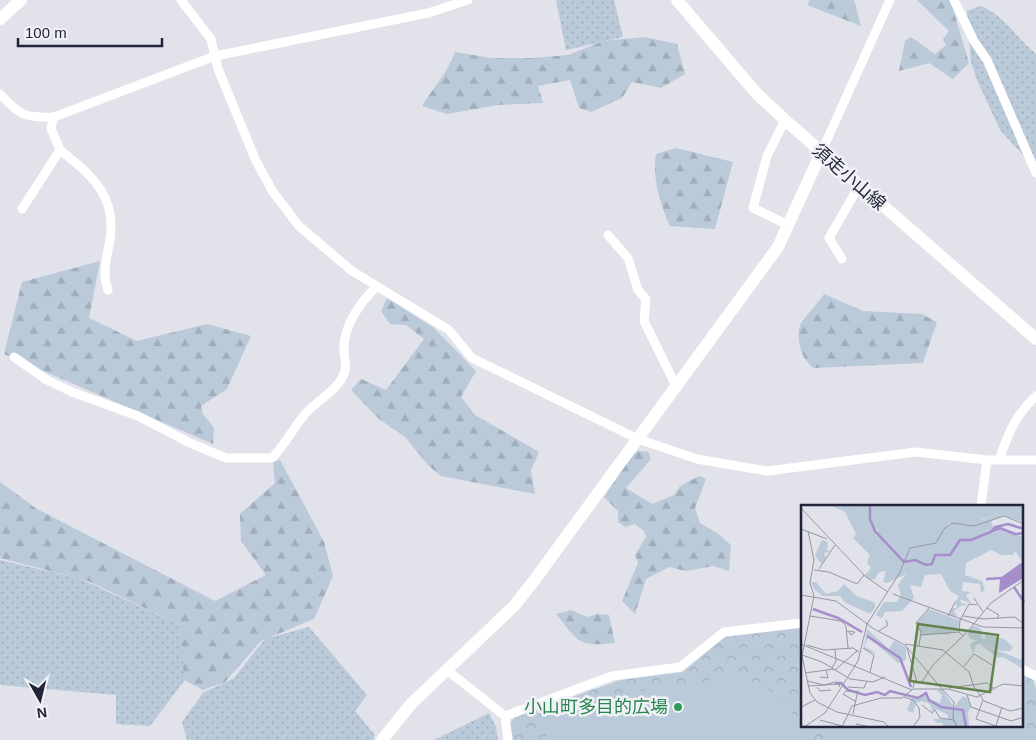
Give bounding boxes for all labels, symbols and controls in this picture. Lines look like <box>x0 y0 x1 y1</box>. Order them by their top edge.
scale bar <box>18 15 161 47</box>
text: 100 m <box>25 24 67 41</box>
street label: 須走小山線 <box>808 140 890 214</box>
inset map <box>801 505 1024 728</box>
north arrow <box>15 675 65 725</box>
place label: 小山町多目的広場 <box>524 697 668 717</box>
marker: 小山町多目的広場 <box>672 701 684 713</box>
text: N <box>36 704 48 722</box>

